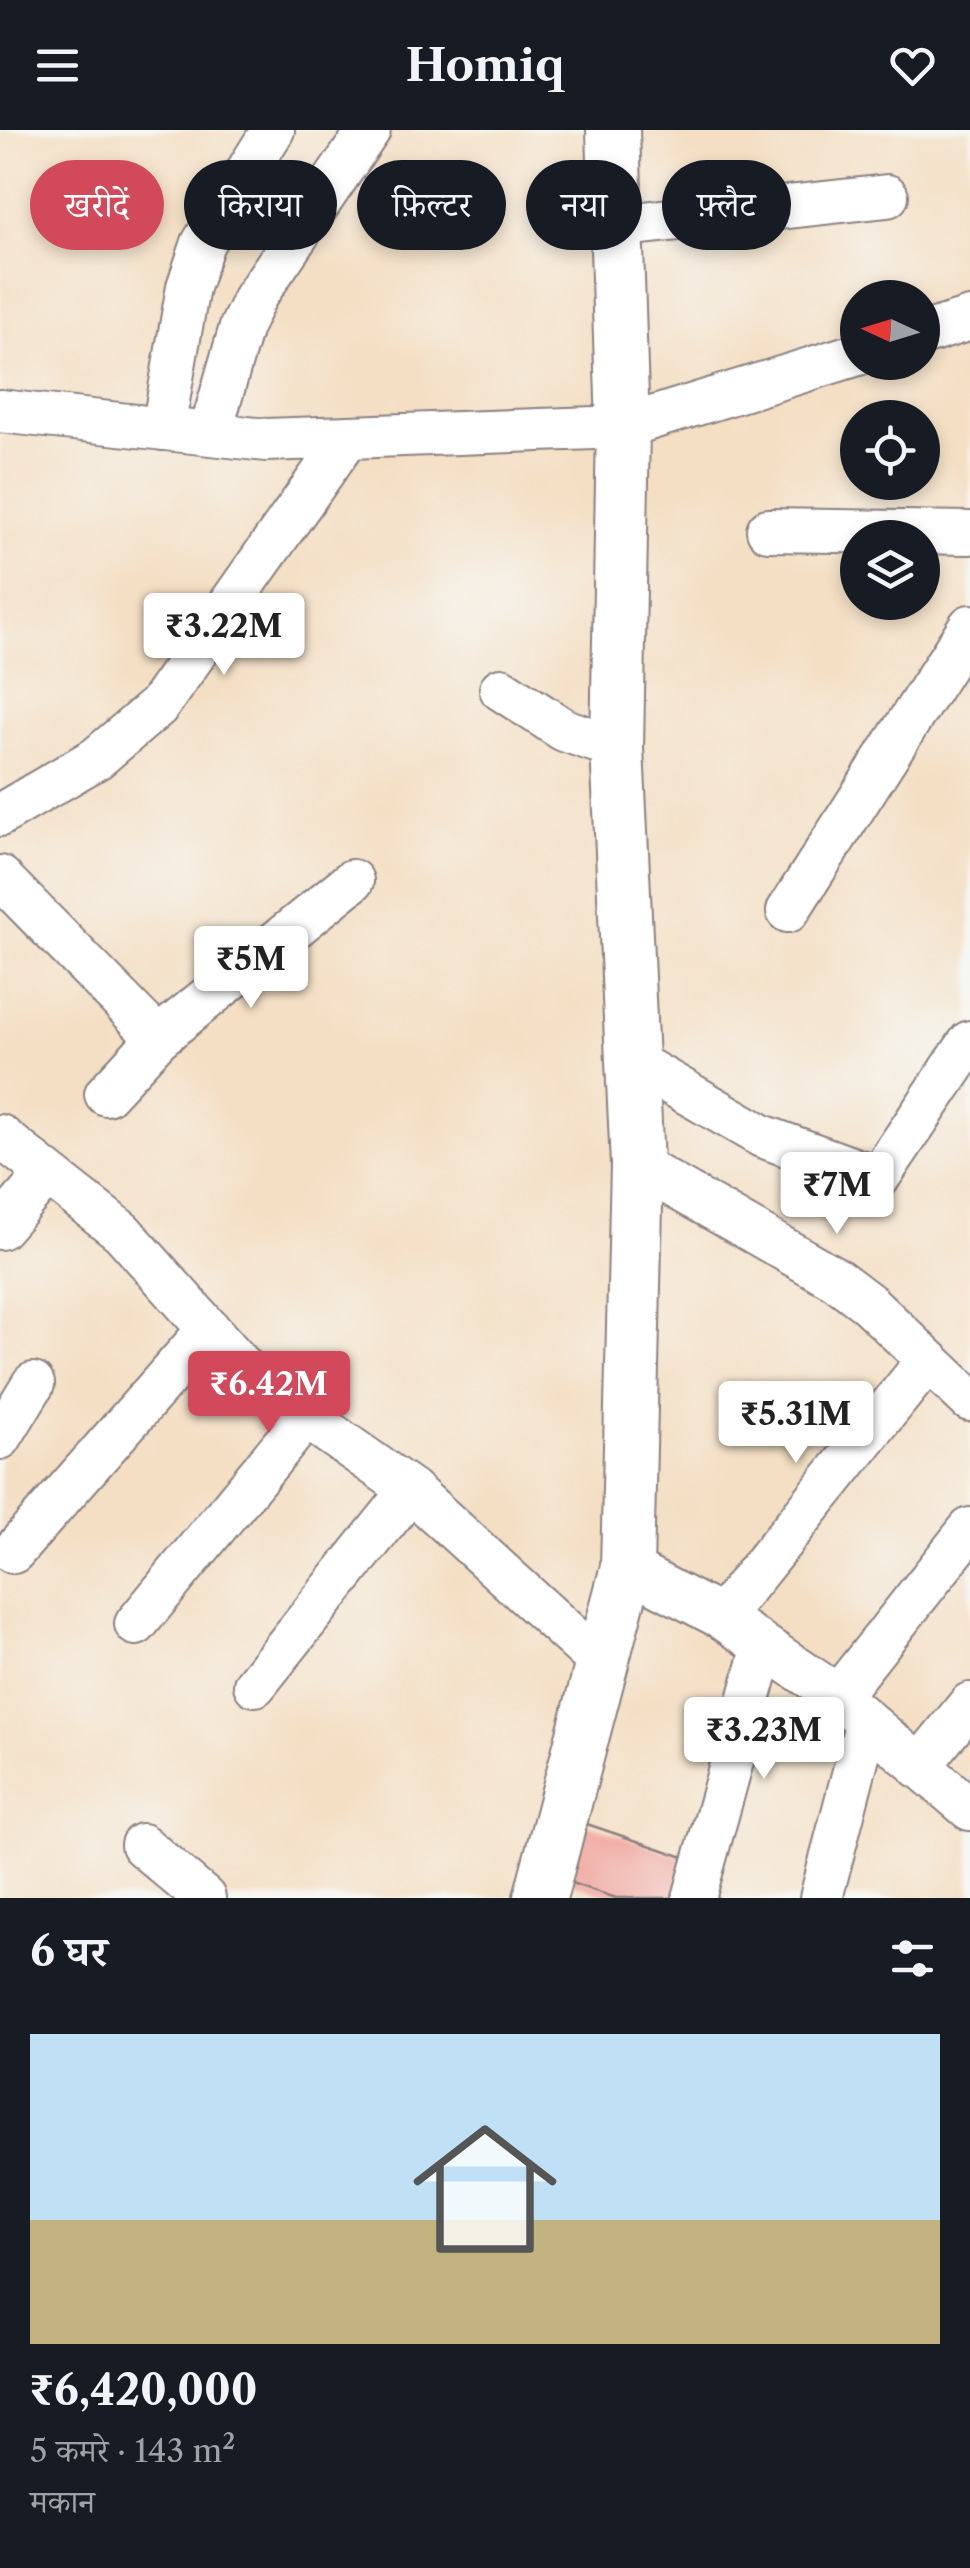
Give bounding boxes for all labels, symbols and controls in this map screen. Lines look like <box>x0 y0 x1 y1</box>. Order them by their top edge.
text: Homiq <box>405 37 565 93</box>
icon: menu <box>30 38 85 93</box>
icon: heart <box>885 38 940 93</box>
chip: खरीदें <box>30 160 164 250</box>
chip: किराया <box>184 160 337 250</box>
chip: फ़िल्टर <box>357 160 506 250</box>
chip: नया <box>526 160 642 250</box>
chip: फ़्लैट <box>662 160 791 250</box>
north arrow <box>840 280 940 380</box>
map controls <box>840 280 940 620</box>
button: locate <box>840 400 940 500</box>
button: layers <box>840 520 940 620</box>
pin: ₹3.22M <box>143 593 305 678</box>
text: ₹3.22M <box>166 606 282 645</box>
pin: ₹5M <box>203 926 299 1011</box>
text: ₹5M <box>216 939 286 978</box>
pin: ₹7M <box>789 1152 885 1237</box>
text: ₹7M <box>803 1165 871 1204</box>
pin: ₹6.42M <box>188 1351 350 1436</box>
text: ₹6.42M <box>210 1364 328 1403</box>
pin: ₹5.31M <box>715 1381 877 1466</box>
text: ₹5.31M <box>740 1394 852 1433</box>
pin: ₹3.23M <box>683 1697 845 1782</box>
text: ₹3.23M <box>706 1710 822 1749</box>
text: 6 घर <box>30 1925 107 1977</box>
icon: filters <box>885 1931 940 1986</box>
icon: home <box>395 2099 575 2279</box>
text: ₹6,420,000 <box>30 2364 258 2416</box>
text: 5 कमरे · 143 m² <box>30 2431 235 2470</box>
text: मकान <box>30 2482 95 2521</box>

